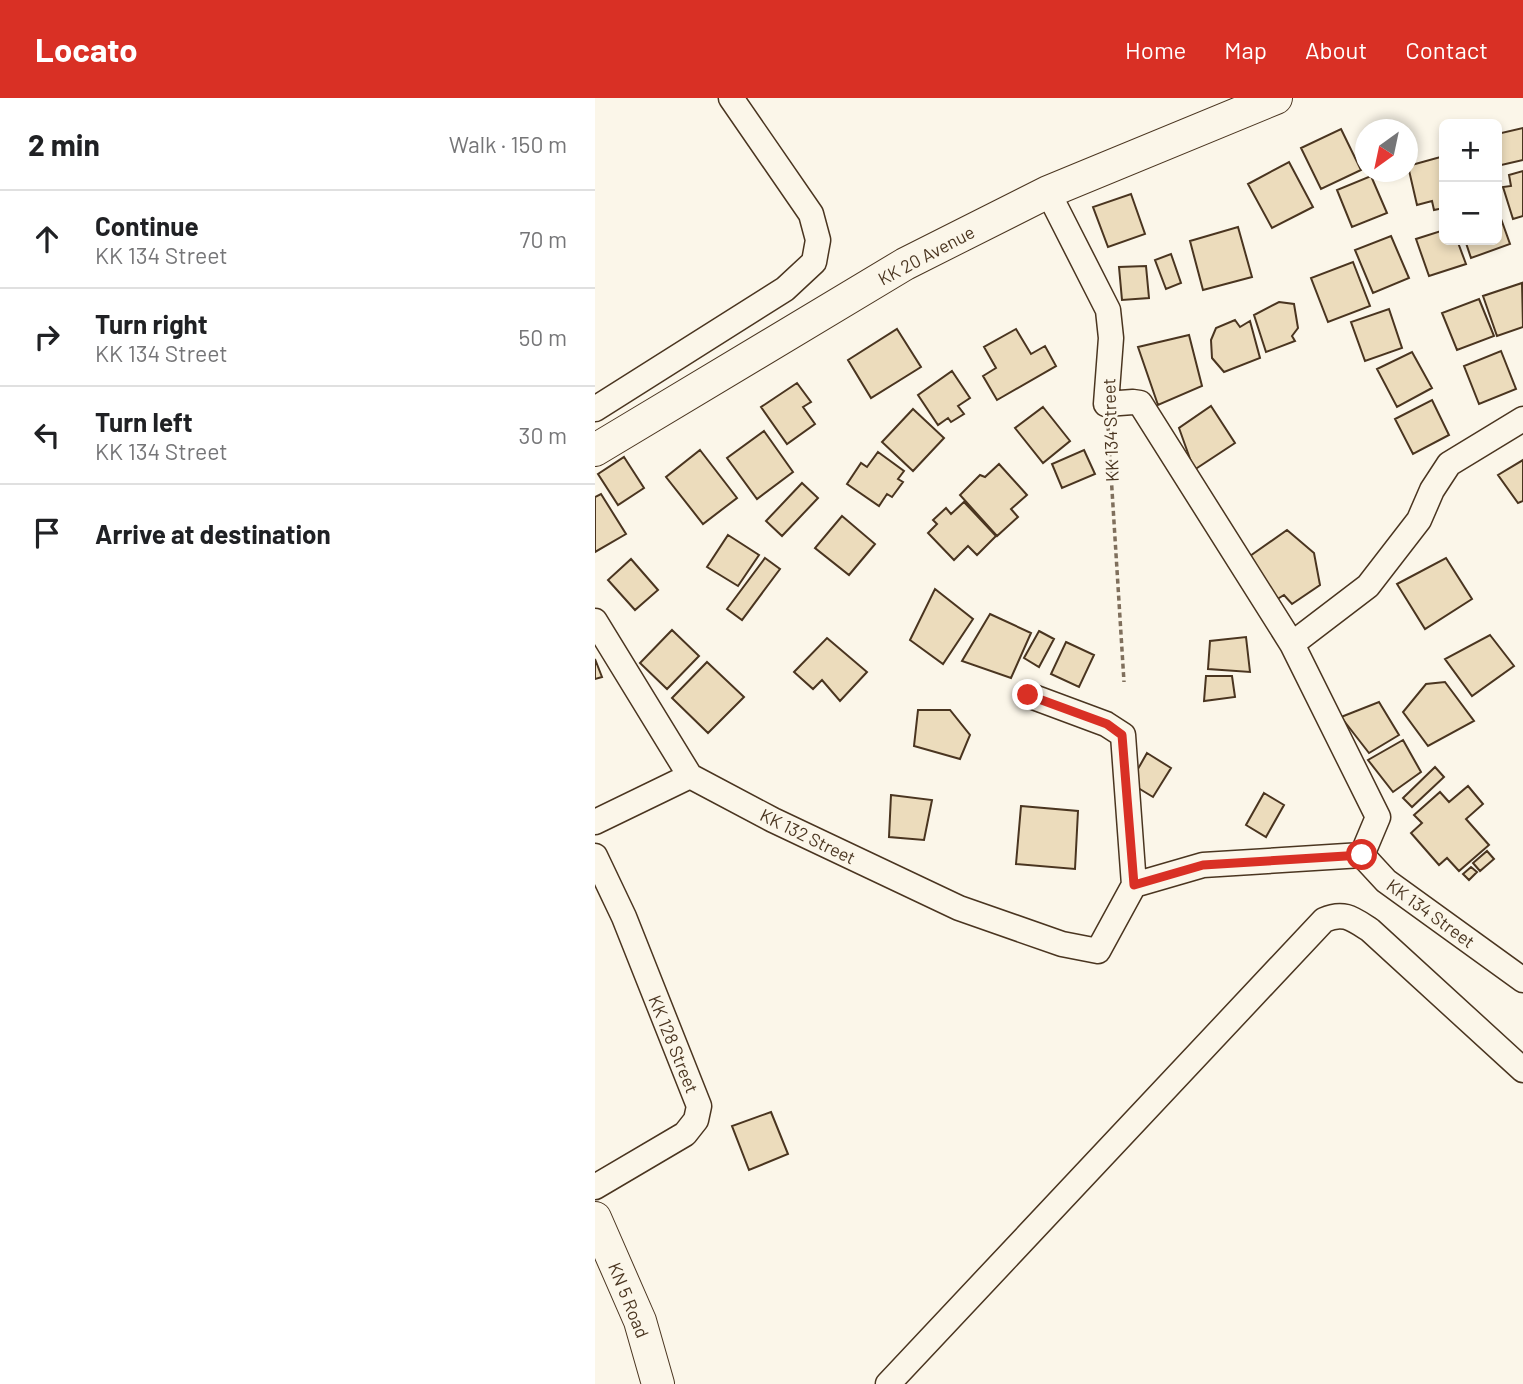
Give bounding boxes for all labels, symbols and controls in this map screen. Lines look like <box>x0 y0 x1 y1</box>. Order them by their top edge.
text: Locato <box>35 29 138 69</box>
text: Home <box>1125 35 1186 64</box>
text: Map <box>1224 35 1267 64</box>
text: About <box>1305 35 1367 64</box>
text: Contact <box>1405 35 1488 64</box>
north arrow <box>1355 119 1418 182</box>
map controls <box>1439 119 1502 245</box>
button: + <box>1439 119 1502 182</box>
text: 2 min <box>28 126 100 162</box>
text: Walk · 150 m <box>449 130 567 158</box>
button: − <box>1439 182 1502 245</box>
text: Continue <box>95 210 199 241</box>
icon: ahead <box>28 220 66 258</box>
street label: KK 20 Avenue <box>874 220 978 290</box>
text: 70 m <box>520 225 567 253</box>
text: KK 134 Street <box>95 241 228 269</box>
text: Turn right <box>95 308 208 339</box>
icon: right <box>28 318 66 356</box>
text: 50 m <box>519 323 567 351</box>
text: KK 134 Street <box>95 339 228 367</box>
street label: KK 134 Street <box>1097 378 1123 482</box>
text: Turn left <box>95 406 193 437</box>
icon: left <box>28 416 66 454</box>
text: 30 m <box>519 421 567 449</box>
text: KK 134 Street <box>95 437 228 465</box>
icon: arrive <box>28 514 66 552</box>
text: Arrive at destination <box>95 518 331 549</box>
route end <box>1012 679 1043 710</box>
street label: KK 132 Street <box>757 803 859 869</box>
route start <box>1346 839 1377 870</box>
street label: KK 134 Street <box>1383 874 1479 952</box>
street label: KK 128 Street <box>644 992 704 1096</box>
street label: KN 5 Road <box>604 1259 654 1341</box>

